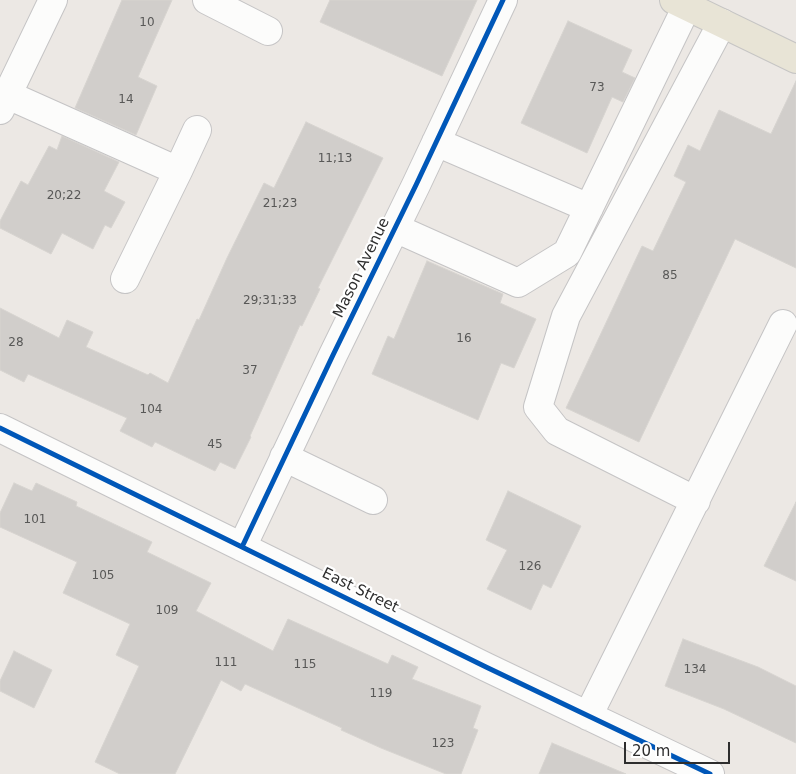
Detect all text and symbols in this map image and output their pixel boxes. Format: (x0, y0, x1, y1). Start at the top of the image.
house number: 10 (139, 16, 155, 30)
house number: 73 (589, 81, 605, 95)
house number: 14 (118, 93, 134, 107)
house number: 11;13 (318, 152, 352, 166)
house number: 20;22 (47, 189, 81, 203)
house number: 21;23 (263, 197, 297, 211)
street label: Mason Avenue (330, 215, 394, 321)
house number: 85 (662, 269, 678, 283)
house number: 29;31;33 (243, 294, 297, 308)
house number: 16 (456, 332, 472, 346)
house number: 28 (8, 336, 24, 350)
house number: 37 (242, 364, 258, 378)
house number: 104 (140, 403, 162, 417)
house number: 45 (207, 438, 223, 452)
house number: 101 (24, 513, 46, 527)
house number: 126 (519, 560, 541, 574)
street label: East Street (319, 565, 401, 617)
house number: 105 (92, 569, 114, 583)
house number: 109 (156, 604, 178, 618)
house number: 111 (215, 656, 237, 670)
house number: 115 (294, 658, 316, 672)
house number: 134 (684, 663, 706, 677)
house number: 119 (370, 687, 392, 701)
scale bar (626, 732, 732, 764)
house number: 123 (432, 737, 454, 751)
text: 20 m (632, 742, 670, 760)

